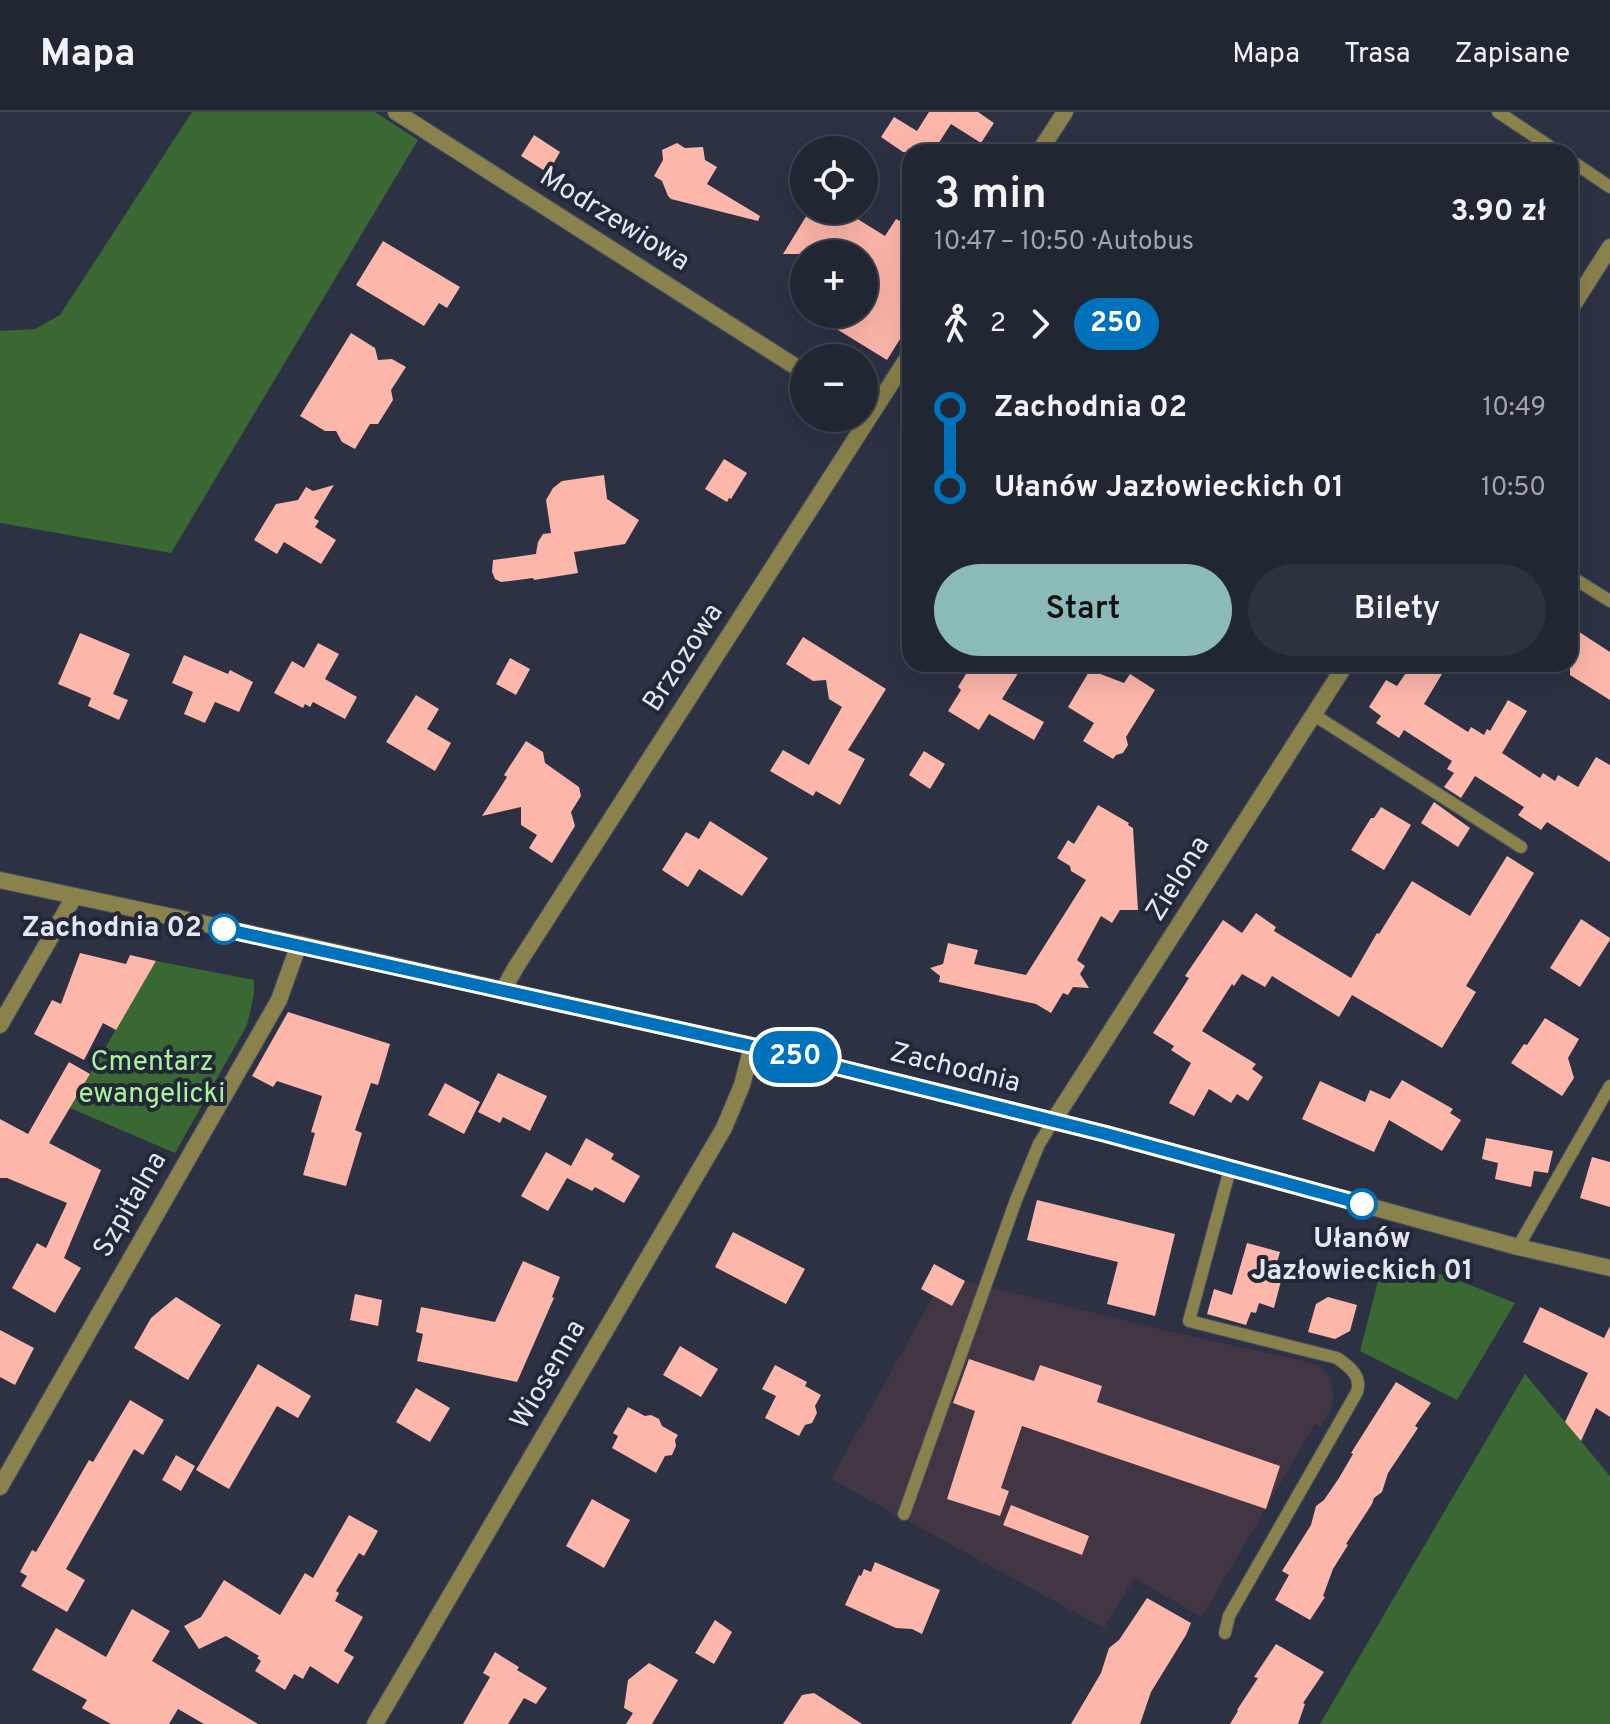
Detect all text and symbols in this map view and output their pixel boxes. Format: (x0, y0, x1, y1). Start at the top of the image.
text: Mapa (40, 31, 136, 80)
text: Mapa (1232, 37, 1300, 73)
text: Trasa (1344, 37, 1411, 73)
text: Zapisane (1455, 37, 1570, 73)
map controls (790, 136, 878, 432)
button: locate (790, 136, 878, 224)
street label: Modrzewiowa (532, 160, 696, 280)
text: 3 min (934, 168, 1047, 224)
text: 3.90 zł (1451, 194, 1546, 231)
text: 10:47 – 10:50 · Autobus (934, 226, 1194, 259)
button: + (790, 240, 878, 328)
icon: walk (934, 302, 978, 346)
icon: forward (1018, 302, 1062, 346)
text: 250 (1090, 306, 1143, 342)
text: 2 (990, 308, 1006, 341)
button: − (790, 344, 878, 432)
text: Zachodnia 02 (994, 390, 1187, 427)
text: 10:49 (1482, 392, 1546, 425)
text: Ułanów Jazłowieckich 01 (994, 470, 1344, 507)
text: 10:50 (1481, 472, 1546, 505)
button: Start (934, 564, 1232, 656)
button: Bilety (1248, 564, 1546, 656)
street label: Brzozowa (636, 597, 732, 719)
street label: Zielona (1139, 830, 1219, 928)
place label: Zachodnia 02 (22, 911, 202, 947)
marker: Zachodnia 02 (209, 914, 239, 944)
line badge: 250 (749, 1031, 841, 1083)
street label: Zachodnia (886, 1035, 1024, 1103)
text: 250 (769, 1039, 821, 1075)
park label: Cmentarz ewangelicki (79, 1045, 225, 1113)
street label: Szpitalna (86, 1145, 176, 1265)
marker: Ułanów Jazłowieckich 01 (1347, 1189, 1377, 1219)
place label: Ułanów Jazłowieckich 01 (1251, 1222, 1473, 1290)
street label: Wiosenna (503, 1314, 595, 1436)

